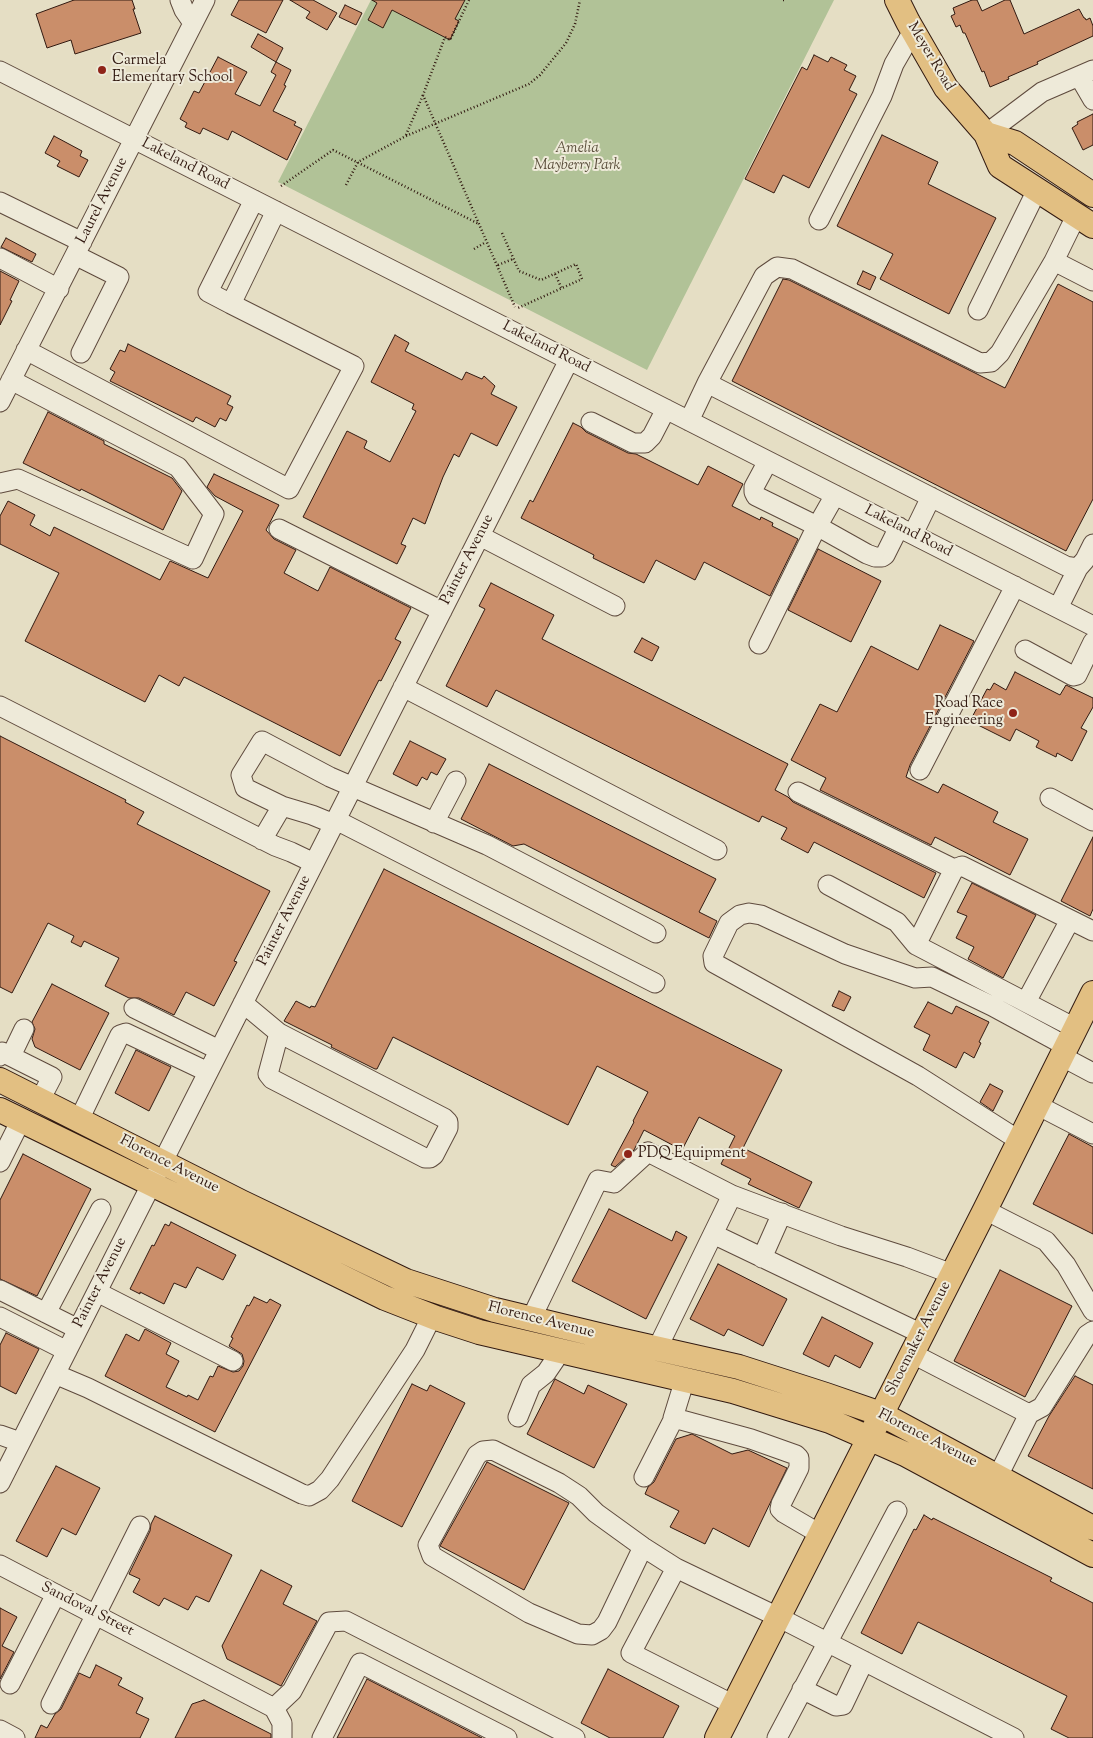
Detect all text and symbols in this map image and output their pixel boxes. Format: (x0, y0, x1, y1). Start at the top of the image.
street label: Meyer Road (902, 19, 958, 95)
place label: Carmela Elementary School (112, 52, 233, 87)
marker: Carmela Elementary School (96, 64, 108, 76)
street label: Lakeland Road (138, 135, 232, 195)
park label: Amelia Mayberry Park (534, 140, 620, 175)
street label: Laurel Avenue (74, 155, 132, 247)
street label: Lakeland Road (499, 318, 593, 378)
street label: Lakeland Road (861, 502, 955, 562)
street label: Painter Avenue (437, 512, 499, 608)
place label: Road Race Engineering (925, 695, 1003, 730)
marker: Road Race Engineering (1007, 707, 1019, 719)
street label: Painter Avenue (254, 873, 316, 969)
street label: Florence Avenue (116, 1132, 222, 1198)
place label: PDQ Equipment (638, 1145, 746, 1163)
marker: PDQ Equipment (622, 1148, 634, 1160)
street label: Painter Avenue (70, 1235, 132, 1331)
street label: Shoemaker Avenue (882, 1279, 956, 1399)
street label: Florence Avenue (486, 1299, 596, 1343)
street label: Florence Avenue (874, 1406, 980, 1472)
street label: Sandoval Street (38, 1579, 136, 1641)

